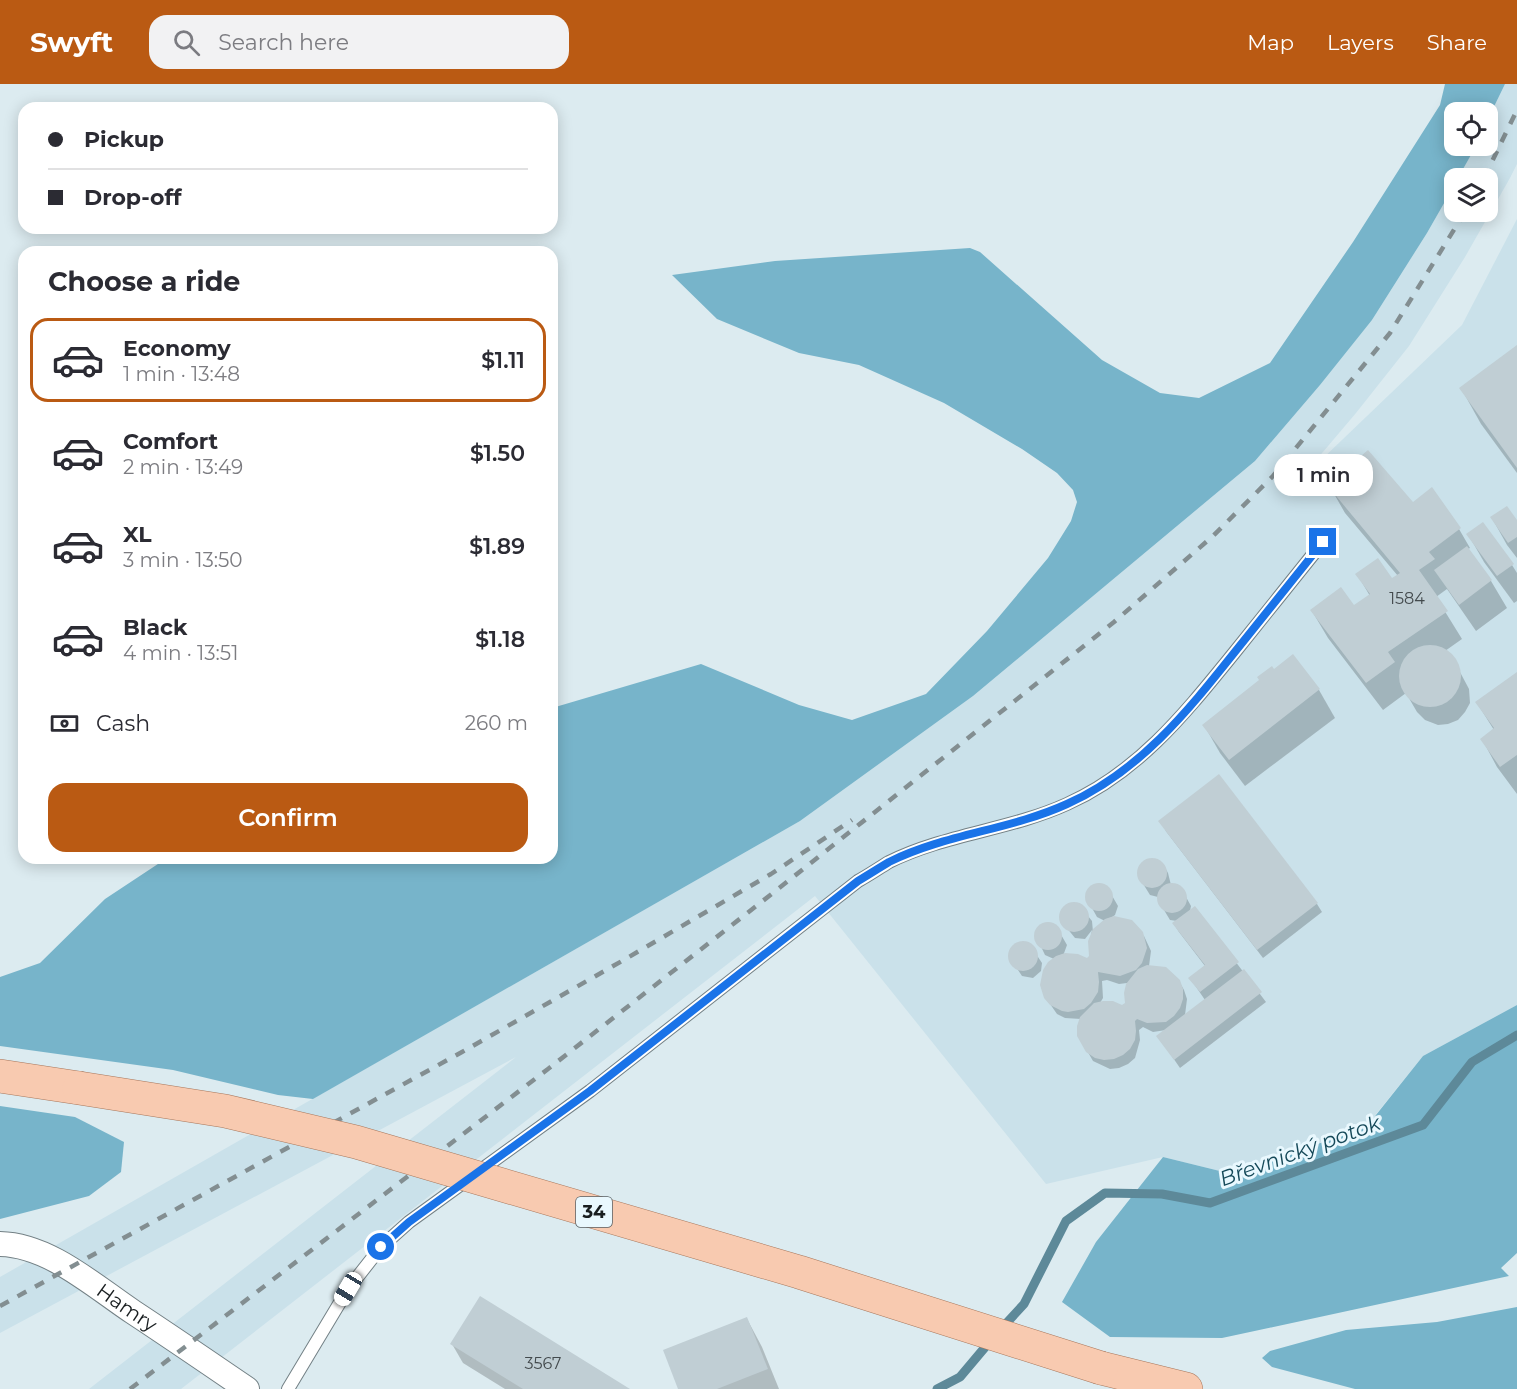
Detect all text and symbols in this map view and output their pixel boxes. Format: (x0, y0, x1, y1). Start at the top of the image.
search box (149, 15, 569, 69)
text: Swyft (30, 25, 113, 59)
icon: search (170, 26, 203, 59)
text: Search here (218, 29, 349, 56)
text: Map (1247, 30, 1294, 55)
text: Layers (1327, 30, 1394, 55)
text: Share (1427, 30, 1487, 55)
map controls (1444, 102, 1498, 222)
button: locate (1444, 102, 1498, 156)
text: Pickup (84, 126, 164, 153)
button: layers (1444, 168, 1498, 222)
text: Drop-off (84, 184, 182, 211)
text: Choose a ride (48, 265, 240, 298)
icon: car (51, 333, 105, 387)
text: Economy (123, 335, 231, 362)
text: $1.11 (481, 347, 525, 374)
text: 1 min · 13:48 (123, 362, 240, 386)
icon: car (51, 426, 105, 480)
text: Comfort (123, 428, 218, 455)
text: $1.50 (470, 440, 525, 467)
text: 2 min · 13:49 (123, 455, 243, 479)
callout: 1 min (1274, 455, 1372, 497)
text: 1 min (1297, 463, 1350, 487)
icon: car (51, 519, 105, 573)
text: XL (123, 521, 152, 548)
route end (1309, 528, 1336, 555)
text: $1.89 (469, 533, 525, 560)
text: 3 min · 13:50 (123, 548, 242, 572)
house number: 1584 (1389, 589, 1425, 608)
icon: car (51, 612, 105, 666)
text: Black (123, 614, 187, 641)
text: $1.18 (475, 626, 525, 653)
text: 4 min · 13:51 (123, 641, 238, 665)
icon: cash (48, 707, 81, 740)
text: Cash (96, 710, 150, 737)
text: 260 m (465, 711, 528, 735)
button: Confirm (48, 783, 528, 852)
water label: Břevnický potok (1216, 1109, 1385, 1191)
road number: 34 (576, 1197, 612, 1227)
route start (367, 1233, 394, 1260)
car (331, 1269, 365, 1309)
street label: Hamry (92, 1278, 162, 1337)
house number: 3567 (525, 1354, 561, 1373)

